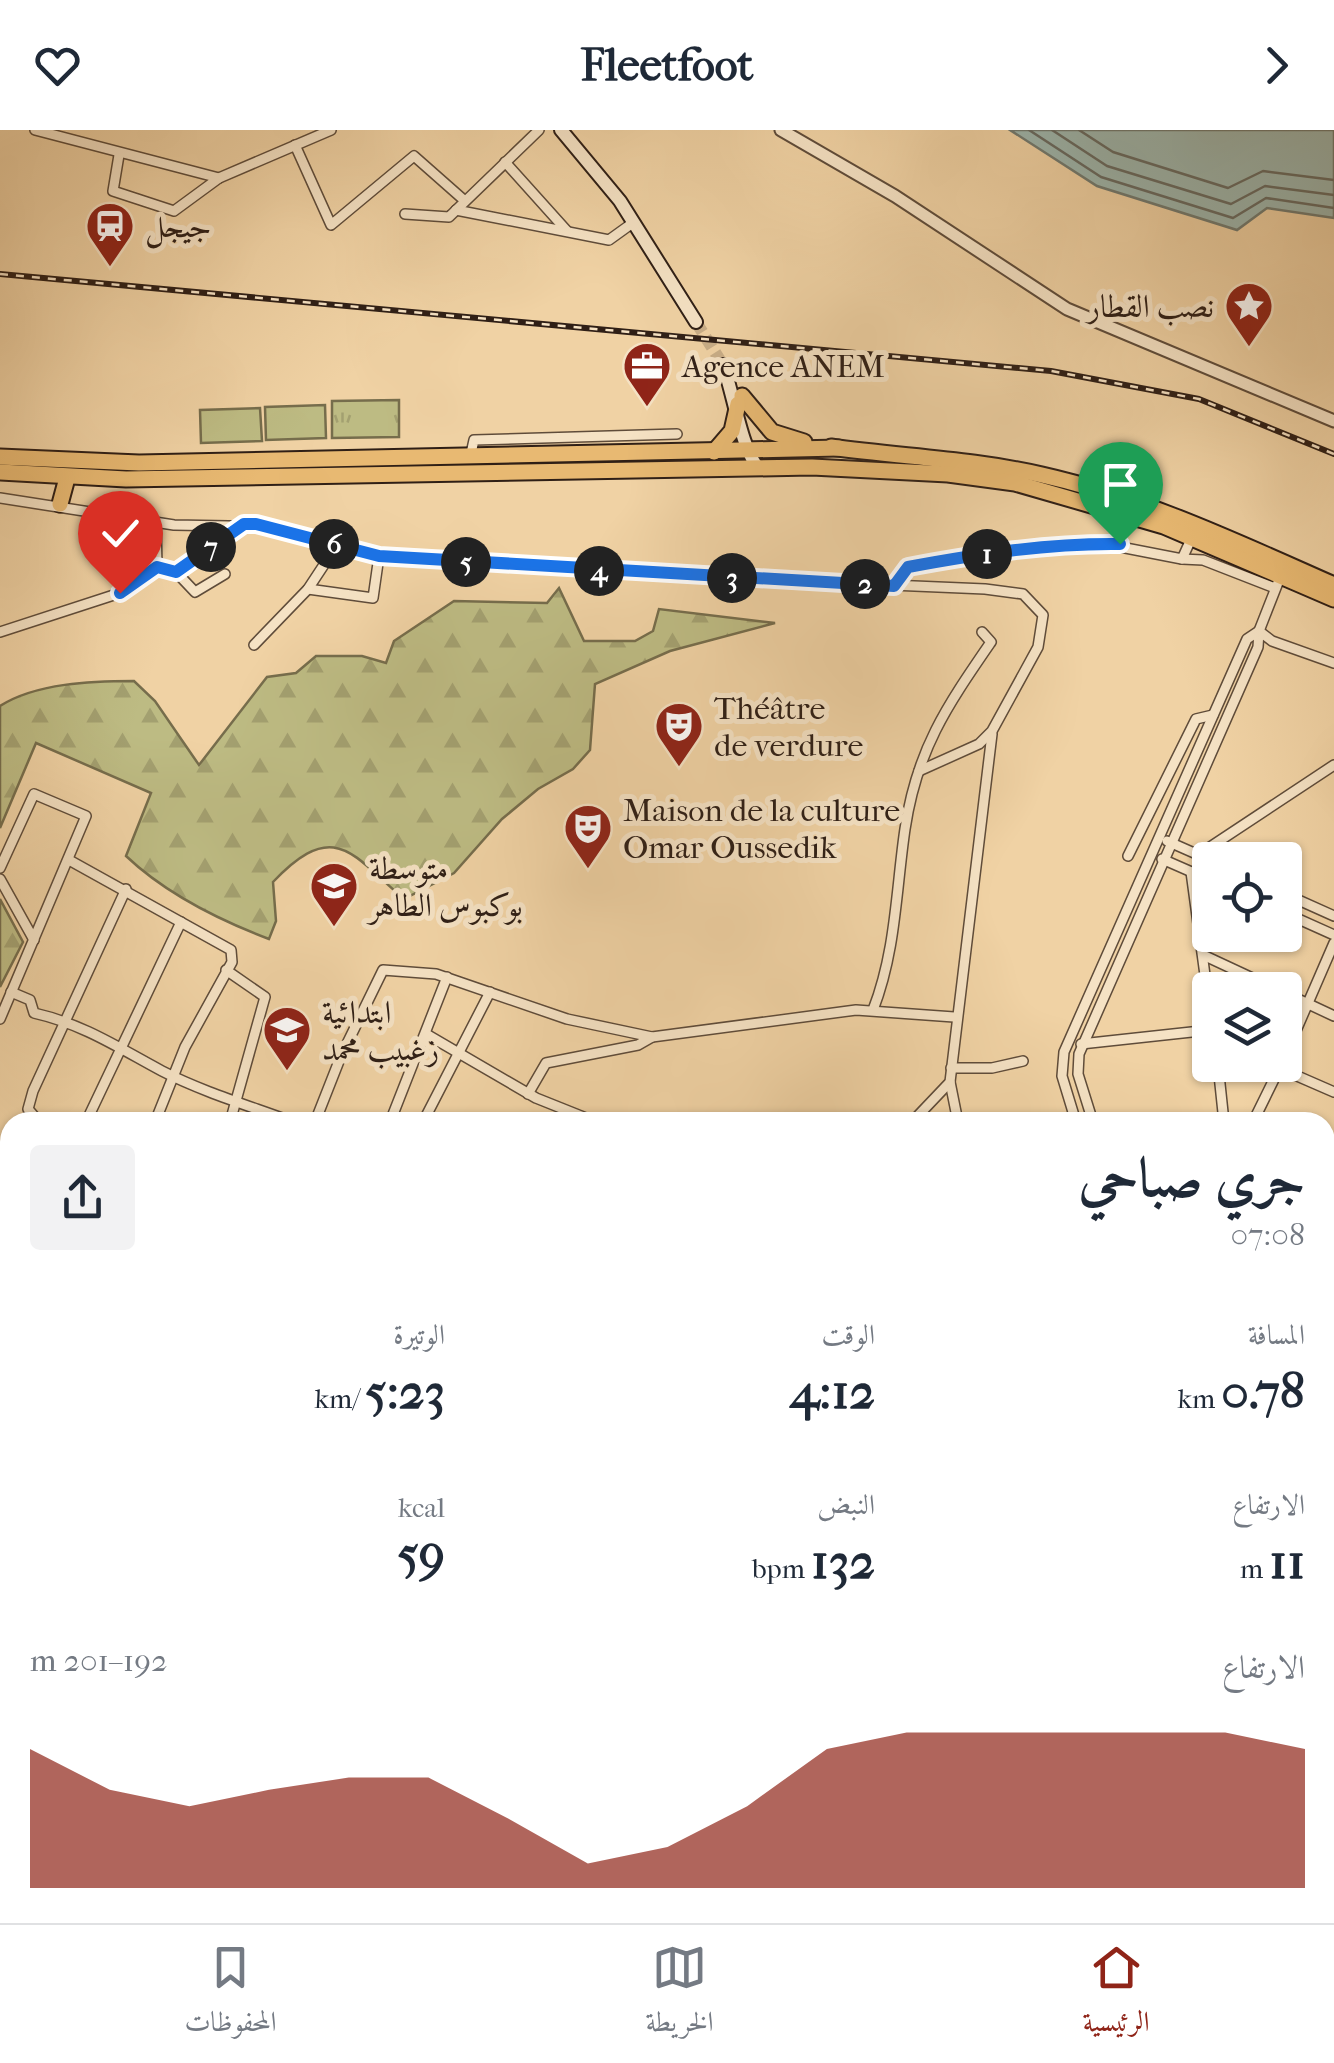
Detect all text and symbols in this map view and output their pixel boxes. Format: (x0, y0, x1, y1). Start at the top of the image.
icon: heart (30, 38, 85, 93)
icon: forward (1249, 38, 1304, 93)
text: Fleetfoot (581, 39, 753, 92)
station icon: جيجل (84, 200, 136, 268)
place label: جيجل (145, 208, 211, 249)
place icon: نصب القطار (1223, 280, 1275, 348)
place label: نصب القطار (1084, 288, 1214, 326)
office icon: Agence ANEM (621, 340, 673, 408)
place label: Agence ANEM (680, 348, 885, 385)
pin (1078, 442, 1163, 545)
icon: arrive (1093, 457, 1148, 512)
pin (78, 491, 163, 594)
icon: check (93, 506, 148, 561)
pin: 6 (309, 519, 359, 569)
pin: 7 (186, 522, 236, 572)
text: 6 (326, 527, 342, 560)
pin: 1 (962, 529, 1012, 579)
text: 7 (204, 530, 218, 563)
pin: 5 (441, 537, 491, 587)
text: 1 (982, 537, 992, 570)
text: 5 (460, 545, 472, 578)
pin: 4 (574, 546, 624, 596)
pin: 3 (707, 553, 757, 603)
text: 4 (591, 554, 607, 587)
pin: 2 (840, 559, 890, 609)
text: 3 (726, 561, 738, 594)
text: 2 (858, 567, 872, 600)
place label: Théâtre de verdure (714, 690, 863, 764)
theatre icon: Théâtre de verdure (653, 700, 705, 768)
place label: Maison de la culture Omar Oussedik (623, 792, 900, 866)
theatre icon: Maison de la culture Omar Oussedik (562, 802, 614, 870)
map controls (1192, 842, 1302, 1082)
button: locate (1192, 842, 1302, 952)
place label: متوسطة بوكبوس الطاهر (366, 850, 523, 926)
school or university icon: متوسطة بوكبوس الطاهر (308, 860, 360, 928)
button: layers (1192, 972, 1302, 1082)
place label: ابتدائية زغبيب محمد (322, 994, 439, 1069)
school or university icon: ابتدائية زغبيب محمد (261, 1004, 313, 1072)
button: share (30, 1145, 135, 1250)
text: جري صباحي (1078, 1146, 1305, 1210)
text: 07:08 (1230, 1216, 1305, 1253)
text: الوتيرة (393, 1318, 445, 1351)
text: الوقت (821, 1318, 875, 1351)
text: المسافة (1248, 1318, 1305, 1351)
text: 5:23 (365, 1362, 445, 1421)
text: 4:12 (790, 1362, 875, 1421)
text: 0.78 (1221, 1362, 1305, 1421)
text: /km (315, 1382, 365, 1415)
text: km (1178, 1382, 1221, 1415)
text: النبض (817, 1488, 875, 1521)
text: الارتفاع (1232, 1488, 1305, 1521)
text: kcal (398, 1491, 445, 1524)
text: 59 (397, 1524, 445, 1583)
text: 132 (811, 1532, 875, 1591)
text: 11 (1269, 1532, 1305, 1591)
text: bpm (752, 1552, 811, 1585)
text: m (1240, 1552, 1269, 1585)
text: 192–201 m (30, 1642, 167, 1679)
text: الارتفاع (1222, 1649, 1305, 1686)
tab: المحفوظات (184, 1940, 277, 2049)
tab: الخريطة (645, 1940, 714, 2049)
tab: الرئيسية (1082, 1940, 1150, 2049)

